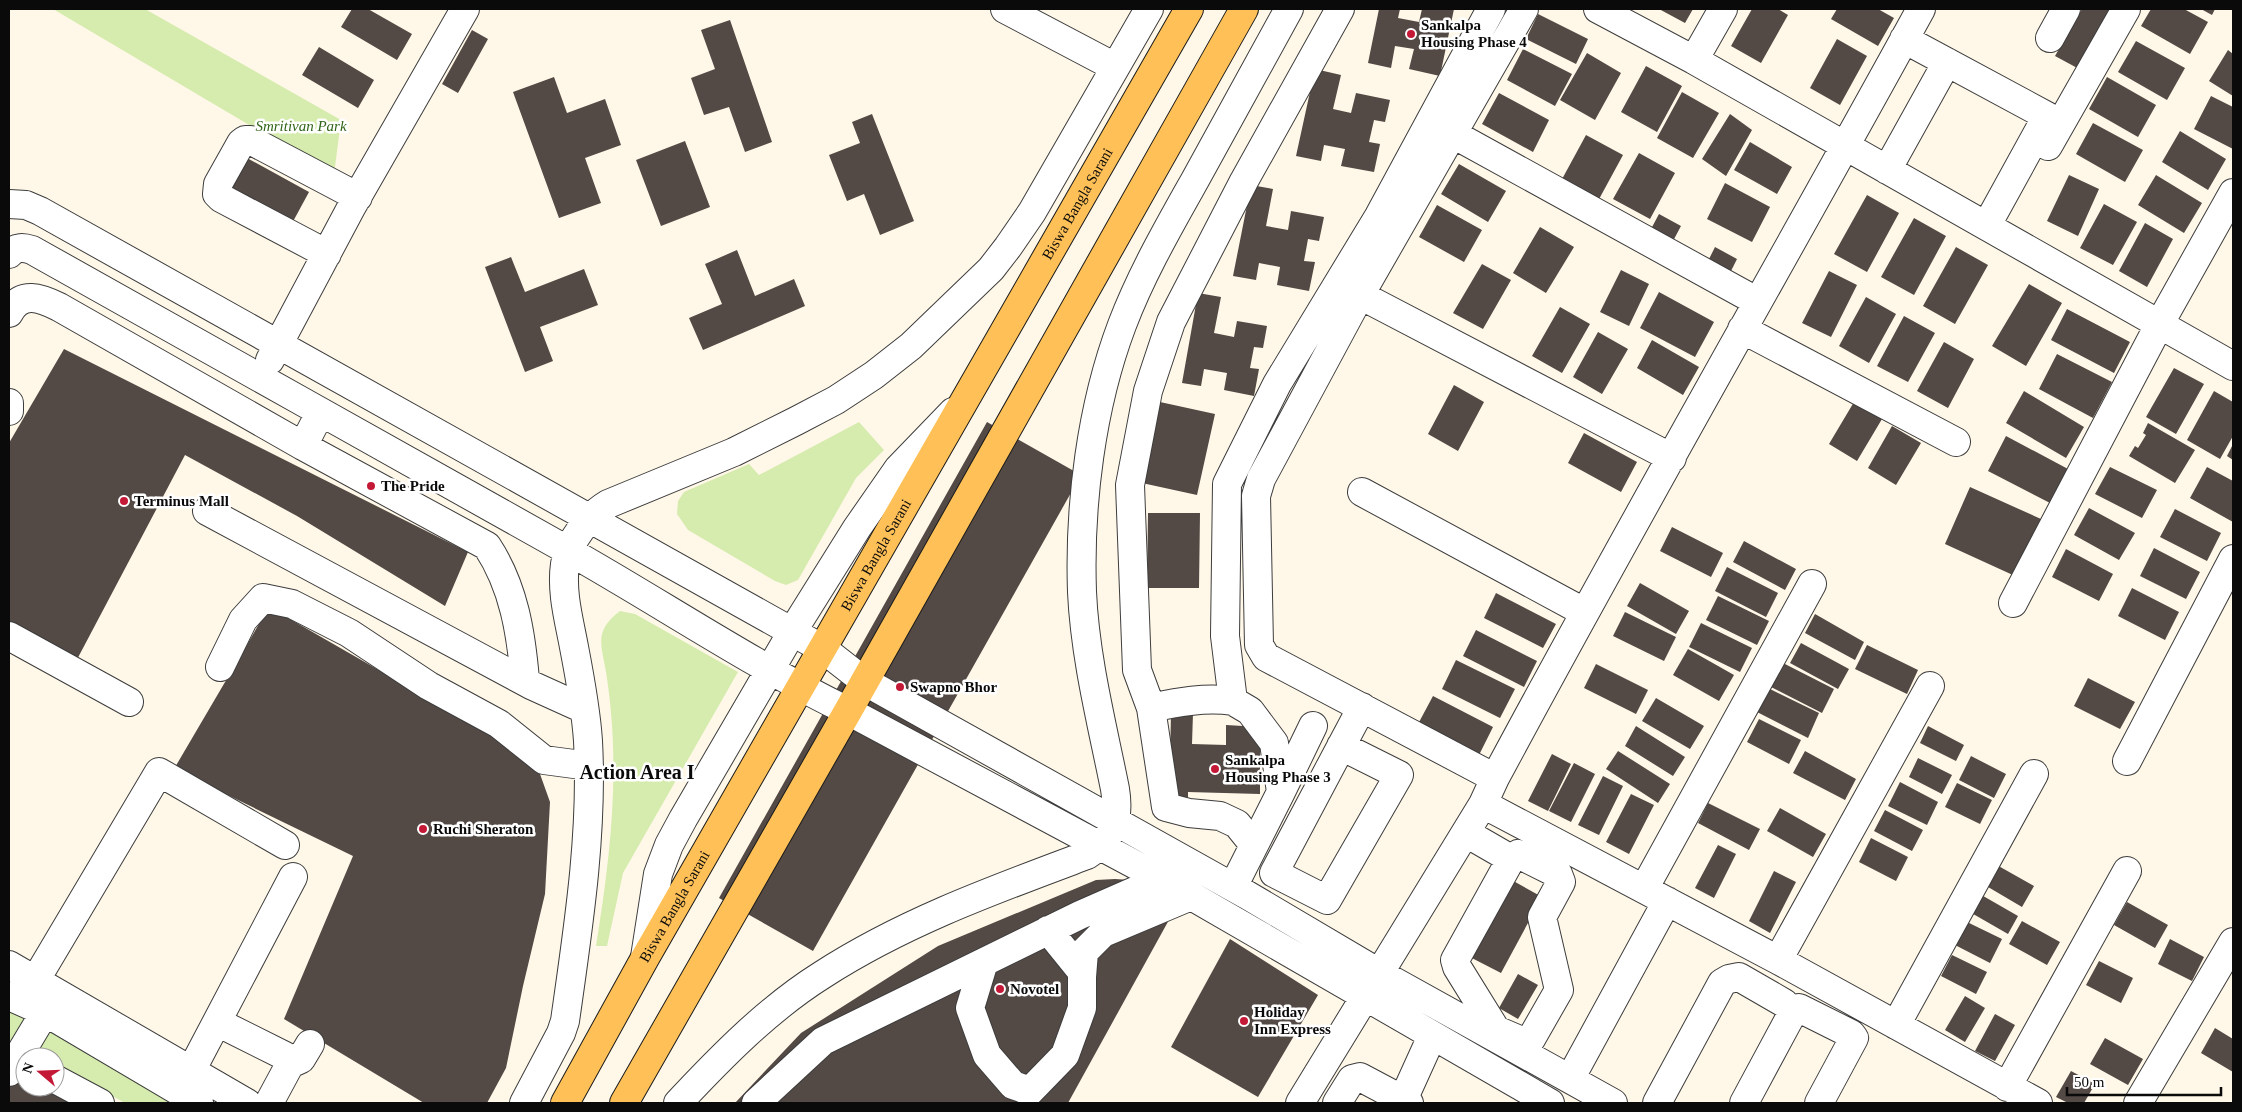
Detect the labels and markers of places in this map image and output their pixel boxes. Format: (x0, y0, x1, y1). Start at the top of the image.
place label: Sankalpa Housing Phase 4 (1421, 17, 1527, 50)
marker: Sankalpa Housing Phase 4 (1405, 28, 1417, 40)
place label: The Pride (381, 478, 445, 494)
marker: The Pride (365, 480, 377, 492)
place label: Terminus Mall (134, 493, 229, 509)
marker: Terminus Mall (118, 495, 130, 507)
place label: Swapno Bhor (910, 679, 997, 695)
marker: Swapno Bhor (894, 681, 906, 693)
place label: Sankalpa Housing Phase 3 (1225, 752, 1331, 785)
marker: Sankalpa Housing Phase 3 (1209, 763, 1221, 775)
place label: Ruchi Sheraton (433, 821, 534, 837)
marker: Ruchi Sheraton (417, 823, 429, 835)
place label: Novotel (1010, 981, 1059, 997)
marker: Novotel (994, 983, 1006, 995)
place label: Holiday Inn Express (1254, 1004, 1331, 1037)
marker: Holiday Inn Express (1238, 1015, 1250, 1027)

